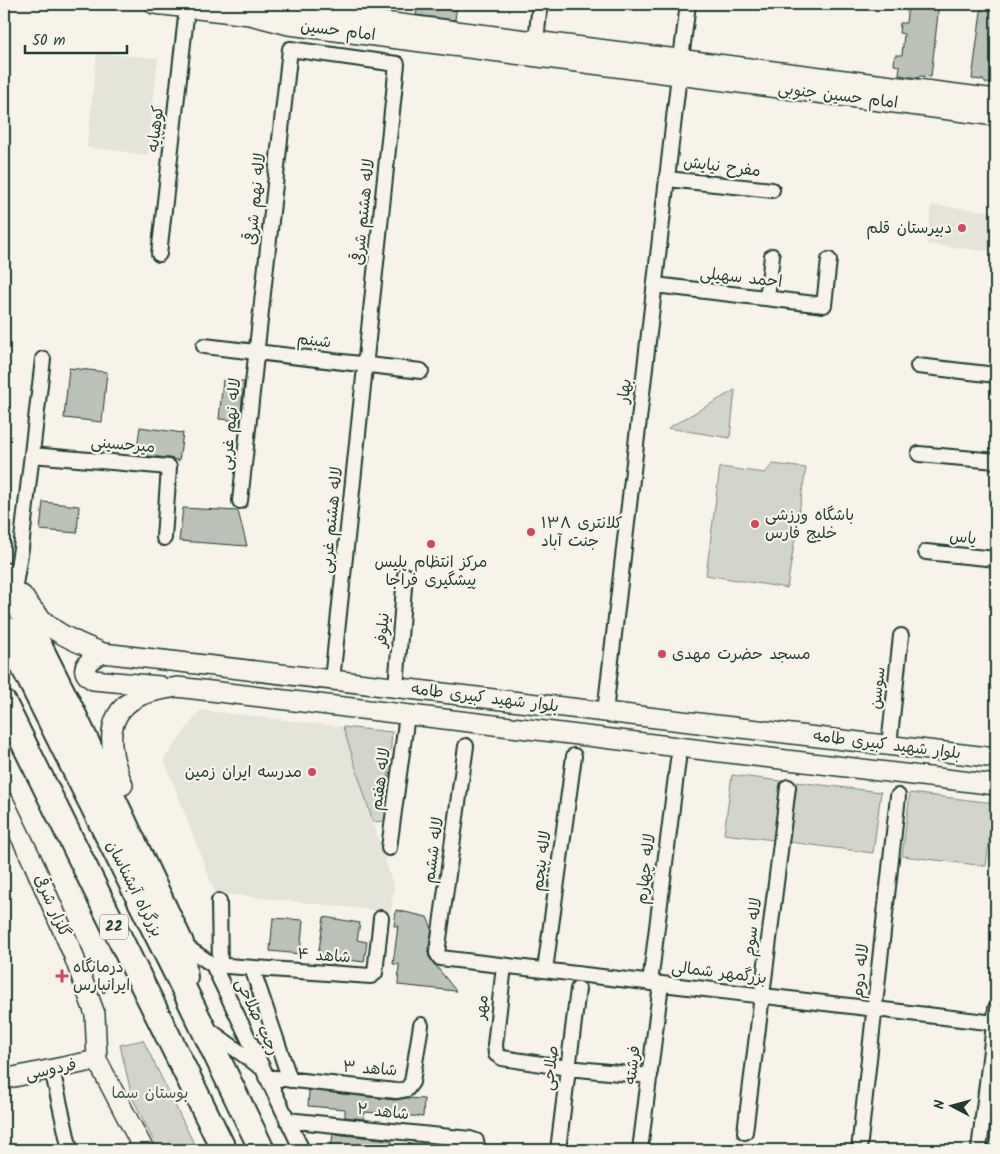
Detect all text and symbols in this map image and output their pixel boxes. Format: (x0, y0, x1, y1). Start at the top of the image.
street label: امام حسین (299, 14, 377, 48)
scale bar (25, 22, 128, 54)
text: 50 m (32, 29, 66, 53)
street label: امام حسین جنوبی (776, 76, 900, 116)
street label: کوهپایه (141, 104, 171, 154)
street label: مفرح نیایش (682, 150, 762, 184)
street label: لاله نهم شرقی (239, 152, 273, 246)
street label: لاله هشتم شرقی (346, 157, 382, 267)
place label: دبیرستان قلم (866, 216, 952, 241)
marker: دبیرستان قلم (956, 222, 968, 234)
street label: احمد سهیلی (699, 261, 783, 295)
street label: شبنم (295, 327, 333, 355)
street label: لاله نهم غربی (214, 377, 248, 471)
street label: بهار (611, 377, 639, 407)
street label: میرحسینی (90, 430, 156, 460)
street label: لاله هشتم غربی (314, 465, 350, 575)
place label: باشگاه ورزشی خلیج فارس (765, 503, 854, 546)
place label: کلانتری ۱۳۸ جنت آباد (541, 511, 623, 554)
marker: باشگاه ورزشی خلیج فارس (749, 518, 761, 530)
street label: یاس (948, 524, 978, 552)
marker: کلانتری ۱۳۸ جنت آباد (525, 526, 537, 538)
marker: مرکز انتظام پلیس پیشگیری فراجا (425, 538, 437, 550)
place label: مرکز انتظام پلیس پیشگیری فراجا (375, 550, 487, 593)
street label: نیلوفر (369, 612, 397, 650)
place label: مسجد حضرت مهدی (672, 642, 811, 667)
marker: مسجد حضرت مهدی (656, 648, 668, 660)
street label: سوسن (863, 665, 893, 711)
street label: بلوار شهید کبیری طامه (410, 677, 560, 719)
street label: بلوار شهید کبیری طامه (812, 724, 962, 766)
street label: لاله هفتم (364, 746, 398, 812)
place label: مدرسه ایران زمین (185, 760, 302, 785)
marker: مدرسه ایران زمین (306, 766, 318, 778)
street label: لاله ششم (417, 815, 451, 885)
street label: لاله پنجم (525, 829, 559, 893)
street label: لاله چهارم (629, 832, 663, 906)
street label: بزرگراه آبشناسان (99, 836, 169, 942)
street label: گلزار شرقی (27, 871, 77, 942)
street label: لاله سوم (737, 896, 769, 958)
road number: 22 (100, 914, 128, 940)
street label: شاهد ۴ (296, 942, 352, 970)
street label: لاله دوم (846, 942, 876, 1000)
place label: درمانگاه ایرانپارس (73, 955, 130, 998)
street label: بزرگمهر شمالی (670, 955, 768, 991)
marker: درمانگاه ایرانپارس (55, 969, 69, 983)
street label: رجب صلاحی (228, 974, 286, 1060)
street label: مهر (468, 993, 496, 1023)
street label: صلاحی (536, 1044, 566, 1092)
street label: فرشته (618, 1044, 648, 1086)
street label: فردوسی (23, 1052, 79, 1088)
street label: شاهد ۳ (342, 1055, 398, 1083)
park label: بوستان سما (112, 1081, 188, 1106)
north arrow (928, 1082, 978, 1132)
street label: شاهد ۲ (356, 1097, 410, 1127)
text: N (929, 1099, 951, 1110)

